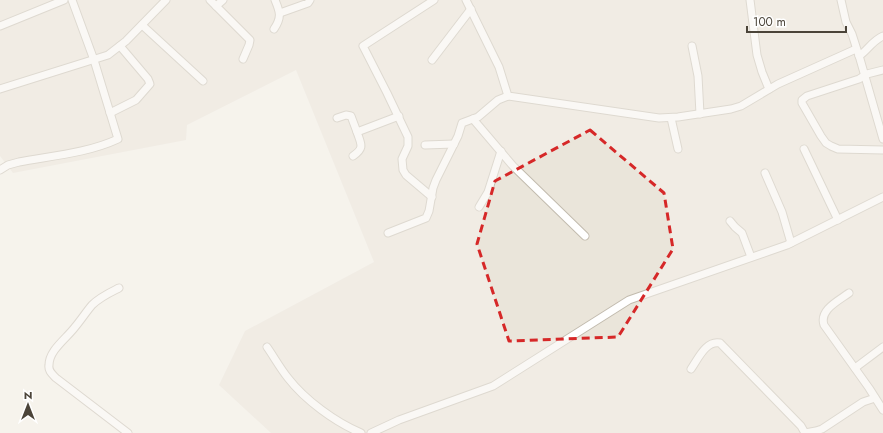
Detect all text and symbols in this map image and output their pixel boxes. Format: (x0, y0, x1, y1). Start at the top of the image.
scale bar (747, 8, 846, 34)
text: 100 m (753, 13, 786, 31)
north arrow (8, 385, 48, 425)
text: N (24, 387, 32, 403)

